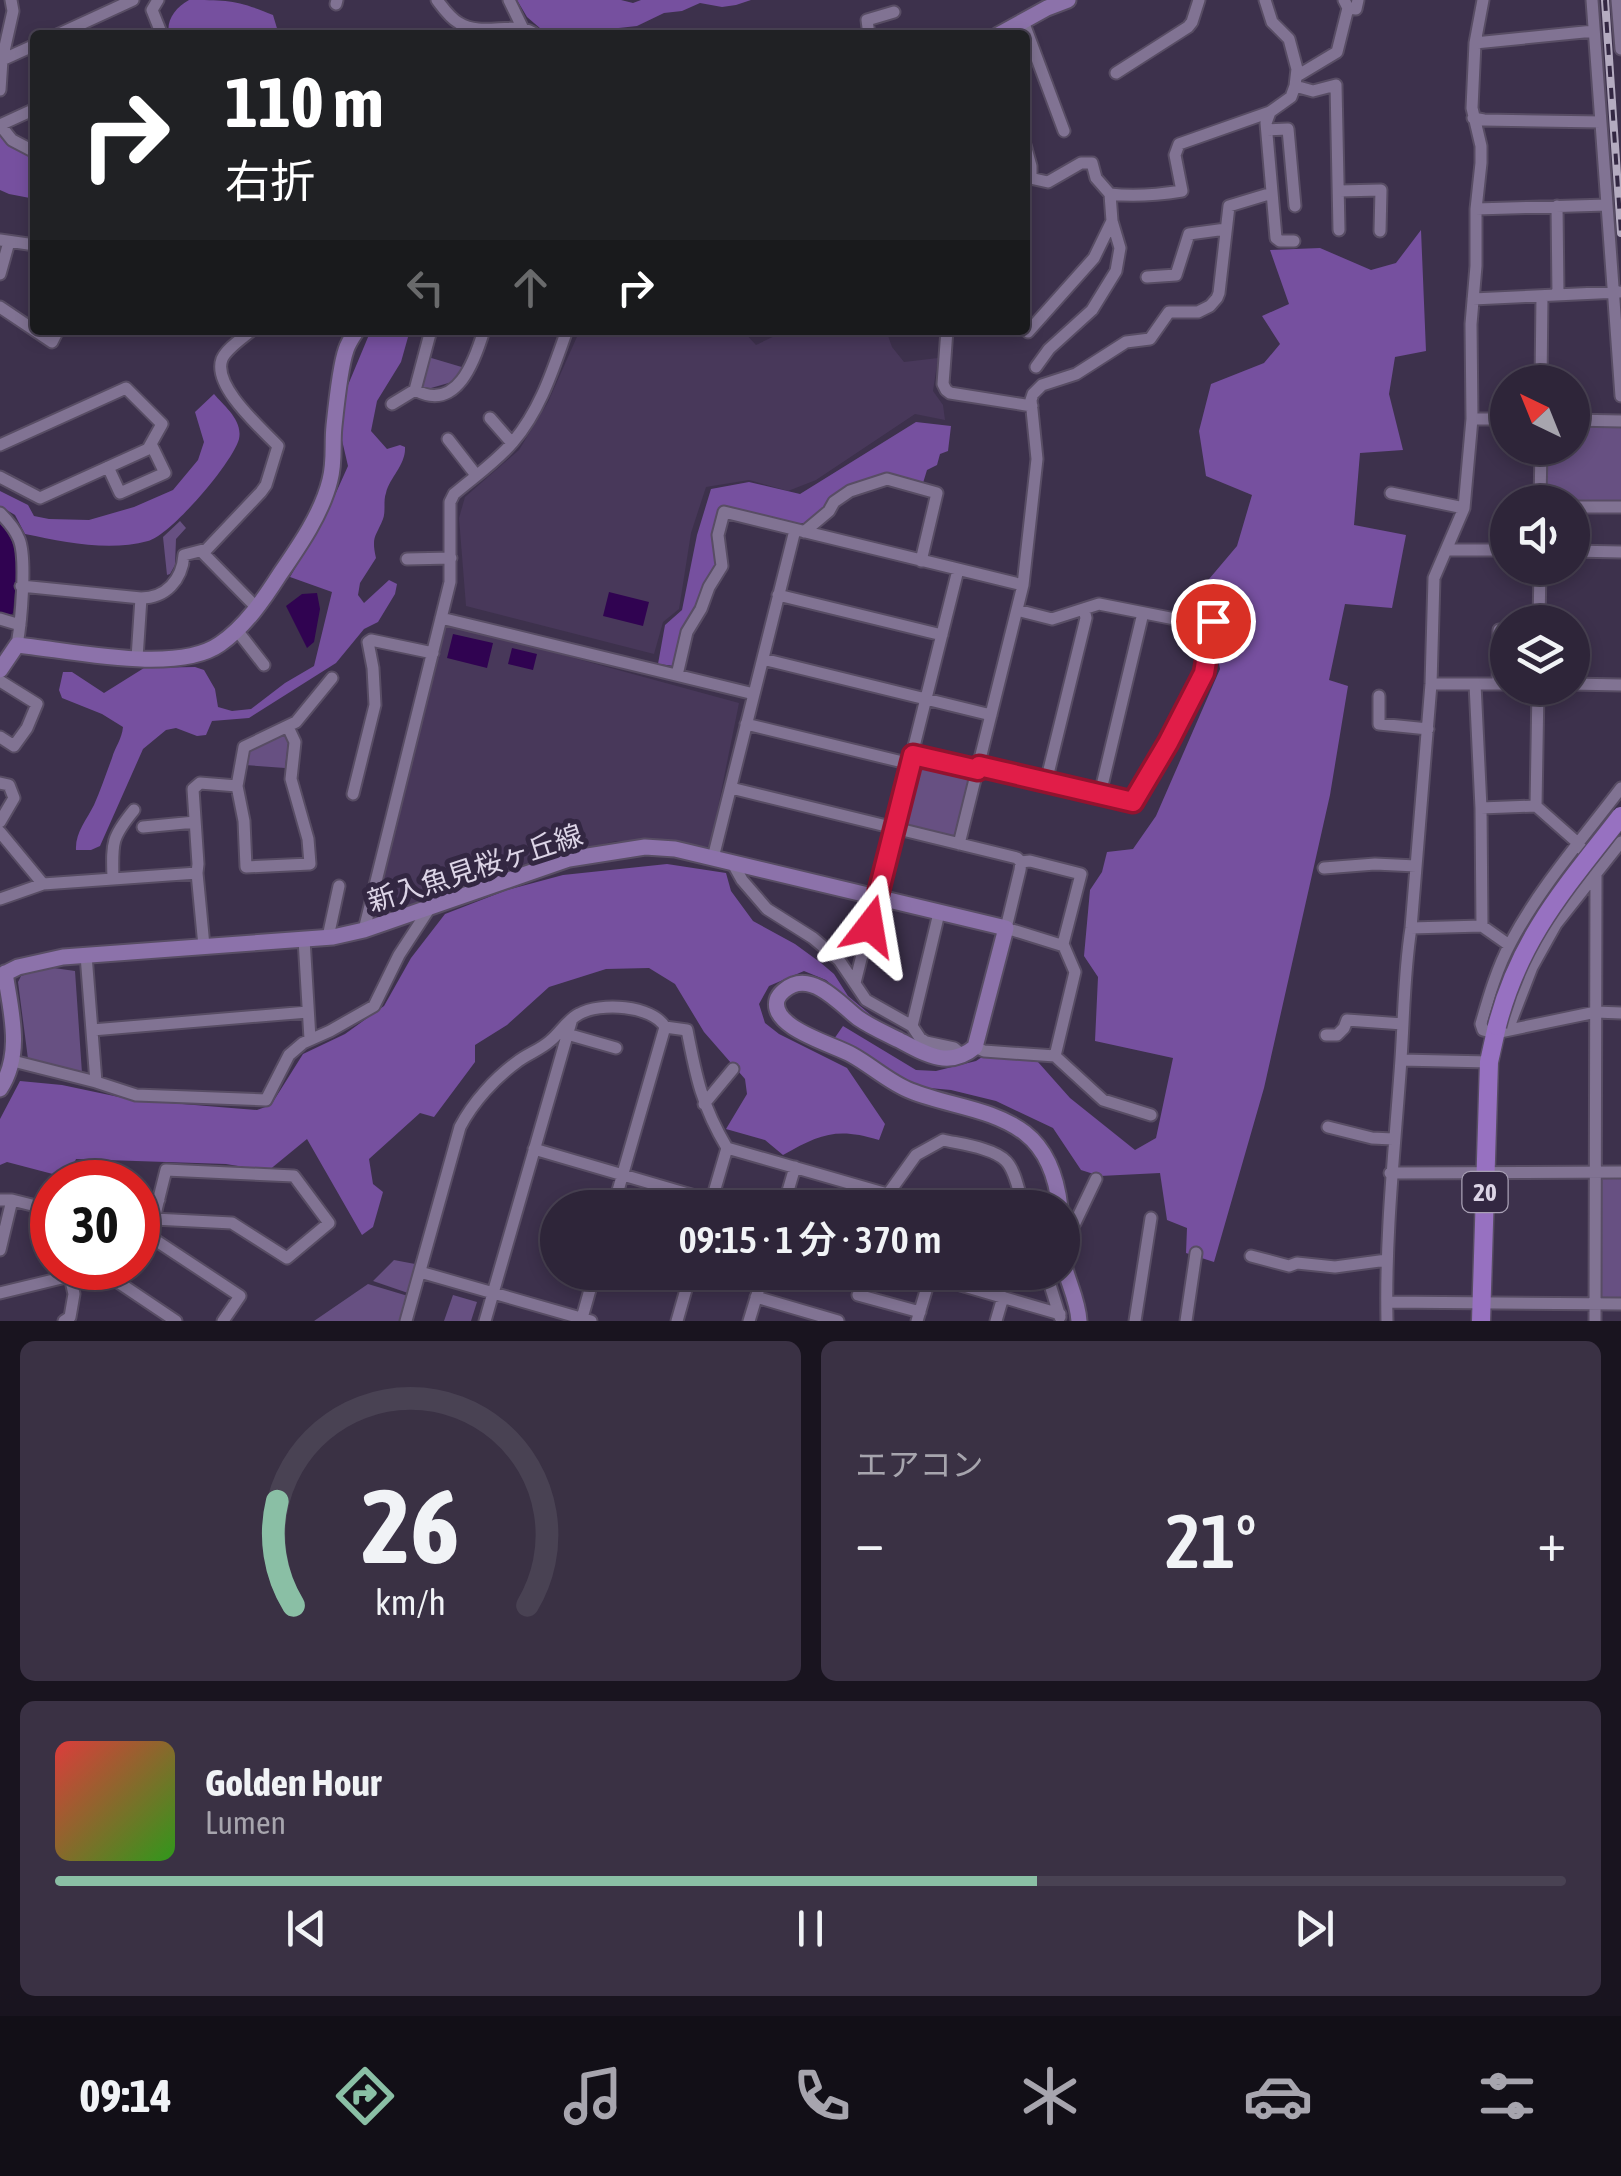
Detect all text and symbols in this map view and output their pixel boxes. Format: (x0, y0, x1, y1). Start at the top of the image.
text: 110 m (225, 62, 384, 142)
icon: right (60, 70, 190, 200)
text: 右折 (225, 155, 315, 207)
icon: left (398, 260, 453, 315)
icon: ahead (503, 260, 558, 315)
icon: right (608, 260, 663, 315)
north arrow (1490, 365, 1590, 465)
map controls (1490, 365, 1590, 705)
button: sound (1490, 485, 1590, 585)
pin (1171, 579, 1256, 664)
icon: arrive (1186, 594, 1241, 649)
button: layers (1490, 605, 1590, 705)
street label: 新入魚見桜ヶ丘線 (364, 818, 586, 918)
position arrow (818, 874, 922, 978)
speed limit sign: 30 (30, 1160, 160, 1290)
road number: 20 (1462, 1172, 1508, 1212)
text: 09:15 · 1 分 · 370 m (679, 1218, 941, 1261)
text: エアコン (856, 1446, 984, 1483)
text: 26 (361, 1466, 459, 1585)
text: 21° (1165, 1498, 1256, 1584)
text: − (856, 1510, 884, 1573)
text: + (1537, 1510, 1566, 1573)
text: km/h (375, 1582, 446, 1623)
text: Golden Hour (205, 1761, 381, 1804)
text: Lumen (205, 1804, 286, 1841)
icon: previous (279, 1901, 334, 1956)
icon: pause (783, 1901, 838, 1956)
icon: next (1287, 1901, 1342, 1956)
icon: directions (330, 2061, 400, 2131)
icon: music (558, 2061, 628, 2131)
icon: phone (787, 2061, 857, 2131)
icon: climate (1015, 2061, 1085, 2131)
icon: car (1243, 2061, 1313, 2131)
icon: filters (1472, 2061, 1542, 2131)
text: 09:14 (79, 2070, 172, 2122)

